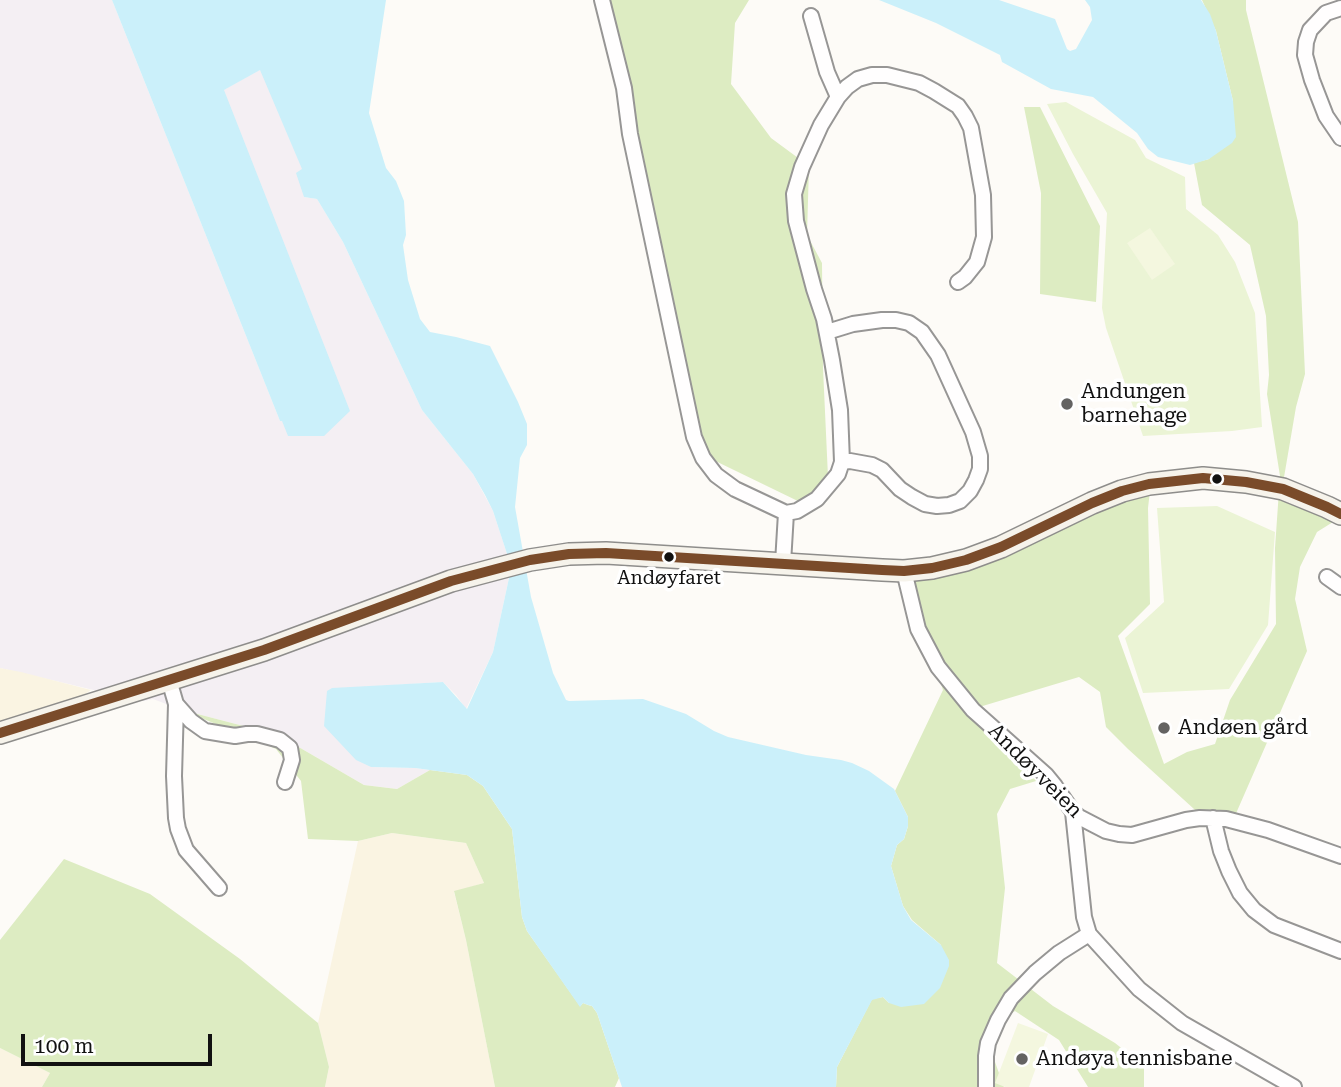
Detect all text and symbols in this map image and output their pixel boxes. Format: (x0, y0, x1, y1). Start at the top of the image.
place label: Andungen barnehage (1081, 379, 1187, 429)
marker: Andungen barnehage (1059, 396, 1075, 412)
unlabelled marker (1210, 472, 1224, 486)
marker: Andøyfaret (662, 550, 676, 564)
place label: Andøyfaret (617, 567, 721, 589)
place label: Andøen gård (1178, 715, 1308, 741)
street label: Andøyveien (983, 719, 1087, 823)
marker: Andøen gård (1156, 720, 1172, 736)
scale bar (24, 1020, 215, 1064)
text: 100 m (34, 1034, 94, 1058)
place label: Andøya tennisbane (1036, 1046, 1232, 1072)
marker: Andøya tennisbane (1014, 1051, 1030, 1067)

